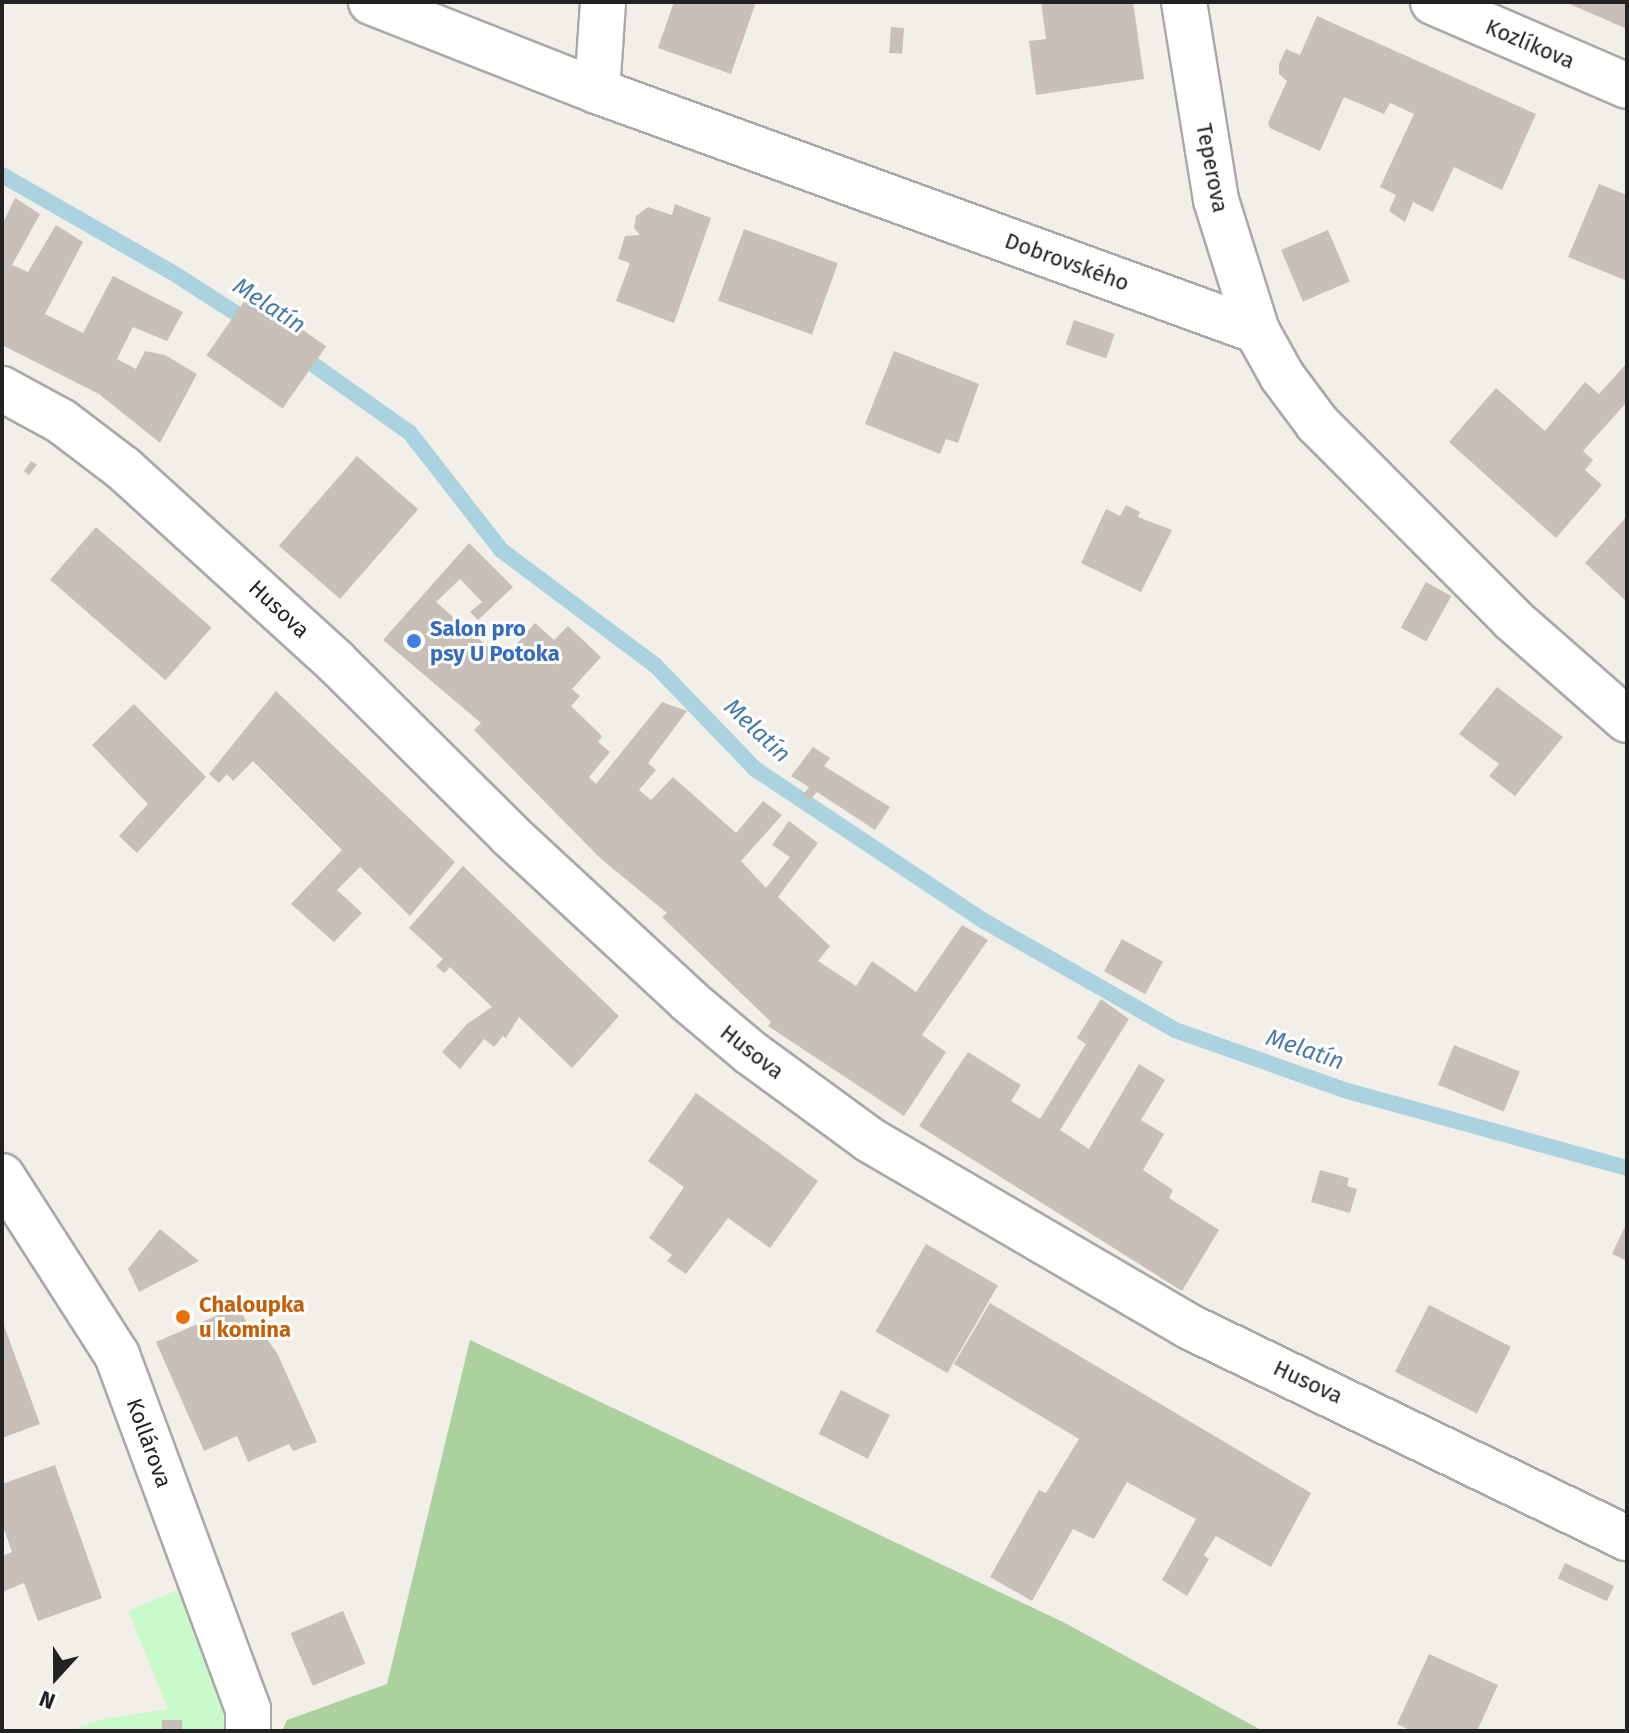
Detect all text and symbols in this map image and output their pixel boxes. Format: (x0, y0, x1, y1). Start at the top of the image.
street label: Kozlíkova (1482, 13, 1578, 75)
street label: Teperova (1190, 121, 1234, 215)
street label: Dobrovského (1001, 227, 1133, 297)
water label: Melatín (227, 272, 311, 340)
street label: Husova (243, 574, 315, 644)
place label: Salon pro psy U Potoka (430, 615, 560, 666)
marker: Salon pro psy U Potoka (405, 632, 423, 650)
water label: Melatín (718, 693, 796, 769)
street label: Husova (715, 1019, 789, 1085)
water label: Melatín (1262, 1023, 1348, 1077)
place label: Chaloupka u komina (199, 1291, 305, 1342)
marker: Chaloupka u komina (174, 1308, 192, 1326)
street label: Husova (1269, 1355, 1347, 1409)
street label: Kollárova (121, 1395, 177, 1491)
north arrow (16, 1637, 96, 1717)
text: N (36, 1685, 59, 1715)

